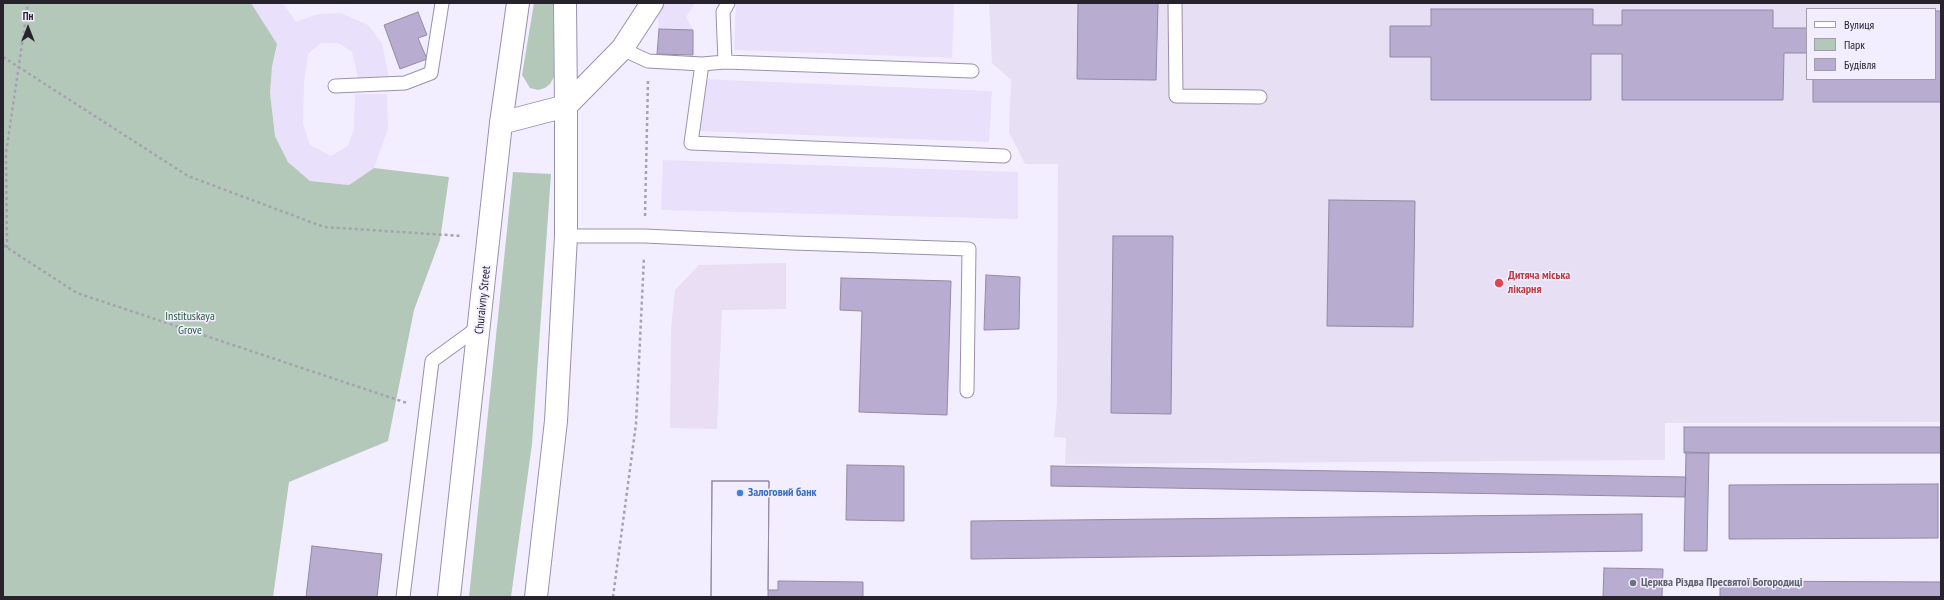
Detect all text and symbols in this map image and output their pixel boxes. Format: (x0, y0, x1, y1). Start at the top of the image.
north arrow (8, 8, 48, 48)
legend (1806, 8, 1936, 80)
text: Пн (23, 9, 33, 23)
text: Вулиця (1844, 17, 1874, 32)
text: Парк (1844, 37, 1865, 52)
text: Будівля (1844, 57, 1876, 72)
street label: Churaivny Street (472, 265, 494, 335)
place label: Дитяча міська лікарня (1508, 269, 1570, 297)
marker: Дитяча міська лікарня (1493, 277, 1505, 289)
park label: Іnstituskaya Grove (165, 310, 215, 338)
place label: Залоговий банк (748, 486, 817, 500)
marker: Залоговий банк (735, 488, 745, 498)
place label: Церква Різдва Пресвятої Богородиці (1641, 576, 1803, 590)
marker: Церква Різдва Пресвятої Богородиці (1628, 578, 1638, 588)

